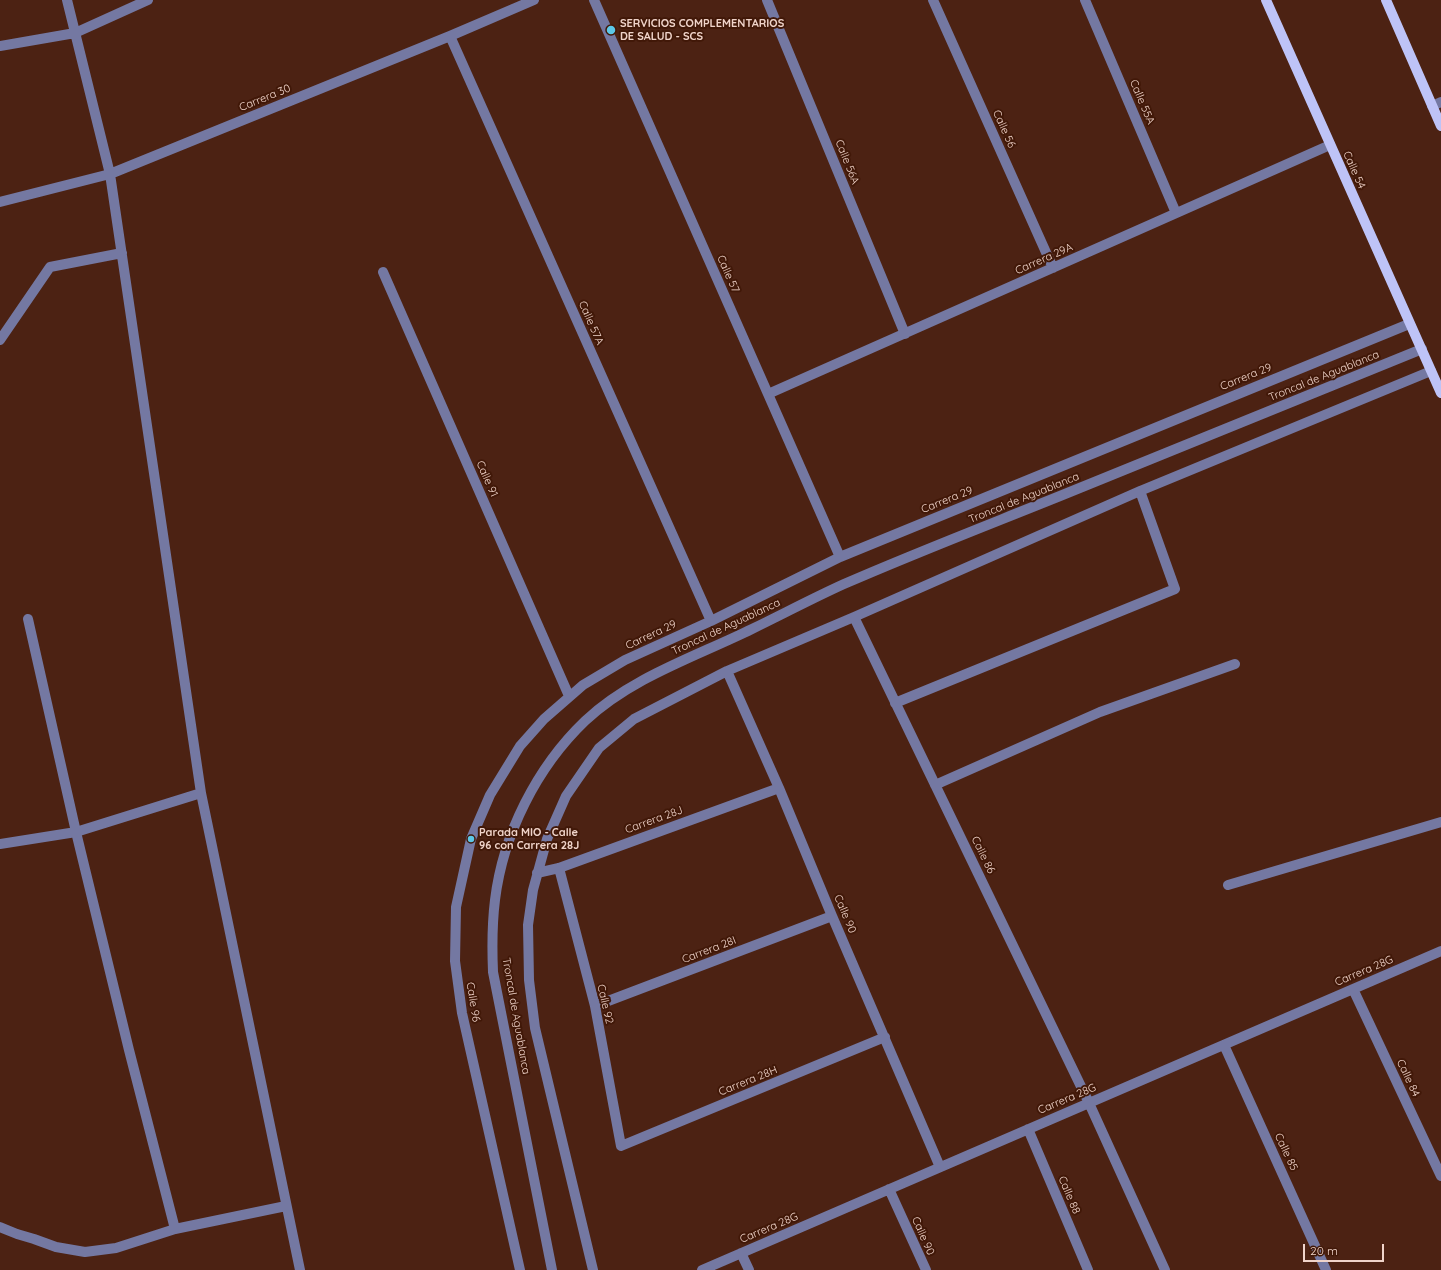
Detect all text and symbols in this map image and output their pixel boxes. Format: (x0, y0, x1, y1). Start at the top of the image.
place label: SERVICIOS COMPLEMENTARIOS DE SALUD - SCS (620, 17, 784, 43)
marker: SERVICIOS COMPLEMENTARIOS DE SALUD - SCS (605, 24, 617, 36)
street label: Calle 55A (1127, 78, 1157, 126)
street label: Carrera 30 (237, 82, 293, 114)
street label: Calle 56 (990, 108, 1018, 150)
street label: Calle 56A (832, 138, 862, 186)
street label: Calle 54 (1340, 149, 1368, 191)
street label: Carrera 29A (1013, 240, 1075, 278)
street label: Calle 57 (714, 253, 742, 295)
street label: Calle 57A (575, 299, 607, 347)
street label: Troncal de Aguablanca (1267, 348, 1381, 404)
street label: Carrera 29 (1218, 361, 1274, 393)
street label: Calle 91 (473, 459, 501, 499)
street label: Troncal de Aguablanca (967, 470, 1081, 526)
street label: Carrera 29 (919, 484, 975, 516)
street label: Troncal de Aguablanca (670, 596, 782, 658)
street label: Carrera 29 (624, 618, 678, 652)
street label: Carrera 28J (623, 803, 685, 837)
place label: Parada MIO - Calle 96 con Carrera 28J (479, 826, 579, 852)
marker: Parada MIO - Calle 96 con Carrera 28J (466, 834, 476, 844)
street label: Calle 86 (968, 834, 998, 876)
street label: Calle 90 (831, 893, 859, 935)
street label: Carrera 28I (680, 934, 738, 966)
street label: Carrera 28G (1333, 953, 1395, 989)
street label: Troncal de Aguablanca (499, 957, 533, 1075)
street label: Calle 96 (463, 981, 483, 1023)
street label: Calle 92 (594, 983, 616, 1025)
street label: Calle 84 (1394, 1057, 1422, 1099)
street label: Carrera 28H (717, 1063, 779, 1099)
street label: Carrera 28G (1036, 1081, 1098, 1117)
street label: Calle 85 (1272, 1131, 1300, 1173)
street label: Calle 88 (1055, 1174, 1083, 1216)
street label: Carrera 28G (738, 1210, 800, 1246)
street label: Calle 90 (909, 1215, 937, 1257)
scale bar (1305, 1236, 1386, 1262)
text: 20 m (1310, 1243, 1338, 1258)

